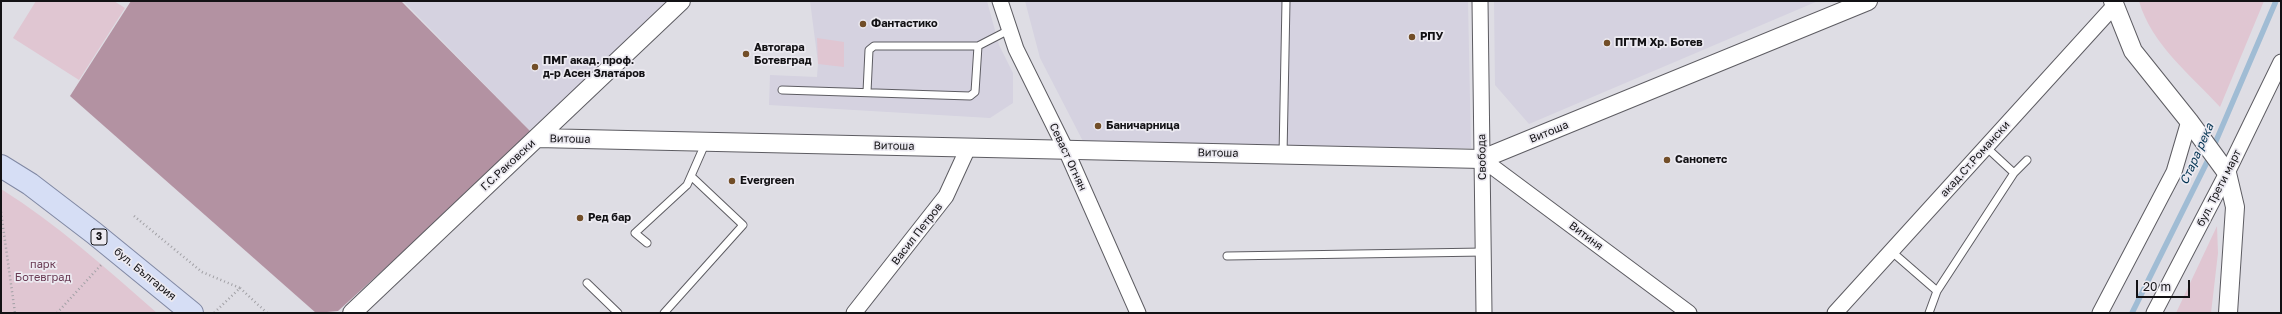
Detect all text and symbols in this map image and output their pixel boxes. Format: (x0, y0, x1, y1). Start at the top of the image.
place label: Фантастико (871, 17, 938, 31)
marker: Фантастико (858, 19, 868, 29)
place label: РПУ (1420, 30, 1443, 44)
marker: РПУ (1407, 32, 1417, 42)
place label: ПГТМ Хр. Ботев (1615, 36, 1703, 50)
marker: ПГТМ Хр. Ботев (1602, 38, 1612, 48)
place label: Автогара Ботевград (754, 41, 812, 67)
marker: Автогара Ботевград (741, 49, 751, 59)
place label: ПМГ акад. проф. д-р Асен Златаров (543, 54, 645, 80)
marker: ПМГ акад. проф. д-р Асен Златаров (530, 62, 540, 72)
street label: Витоша (1527, 118, 1571, 146)
street label: акад.Ст.Романски (1937, 118, 2013, 200)
place label: Баничарница (1106, 119, 1180, 133)
street label: Севаст Огнян (1047, 121, 1089, 193)
marker: Баничарница (1093, 121, 1103, 131)
water label: Стара река (2177, 121, 2217, 187)
street label: Витоша (549, 132, 591, 146)
street label: Свобода (1475, 134, 1489, 180)
street label: Г.С.Раковски (478, 136, 538, 194)
street label: Витоша (873, 139, 915, 153)
street label: Витоша (1197, 146, 1239, 160)
street label: бул. Трети март (2194, 147, 2244, 229)
place label: Санопетс (1675, 153, 1727, 167)
marker: Санопетс (1662, 155, 1672, 165)
place label: Evergreen (740, 174, 794, 188)
marker: Evergreen (727, 176, 737, 186)
street label: Васил Петров (889, 200, 945, 268)
place label: Ред бар (588, 211, 631, 225)
marker: Ред бар (575, 213, 585, 223)
street label: Витиня (1566, 219, 1606, 253)
road number: 3 (91, 229, 107, 245)
street label: бул. България (111, 245, 179, 303)
park label: парк Ботевград (15, 258, 71, 284)
scale bar (2138, 272, 2192, 298)
text: 20 m (2143, 279, 2171, 294)

